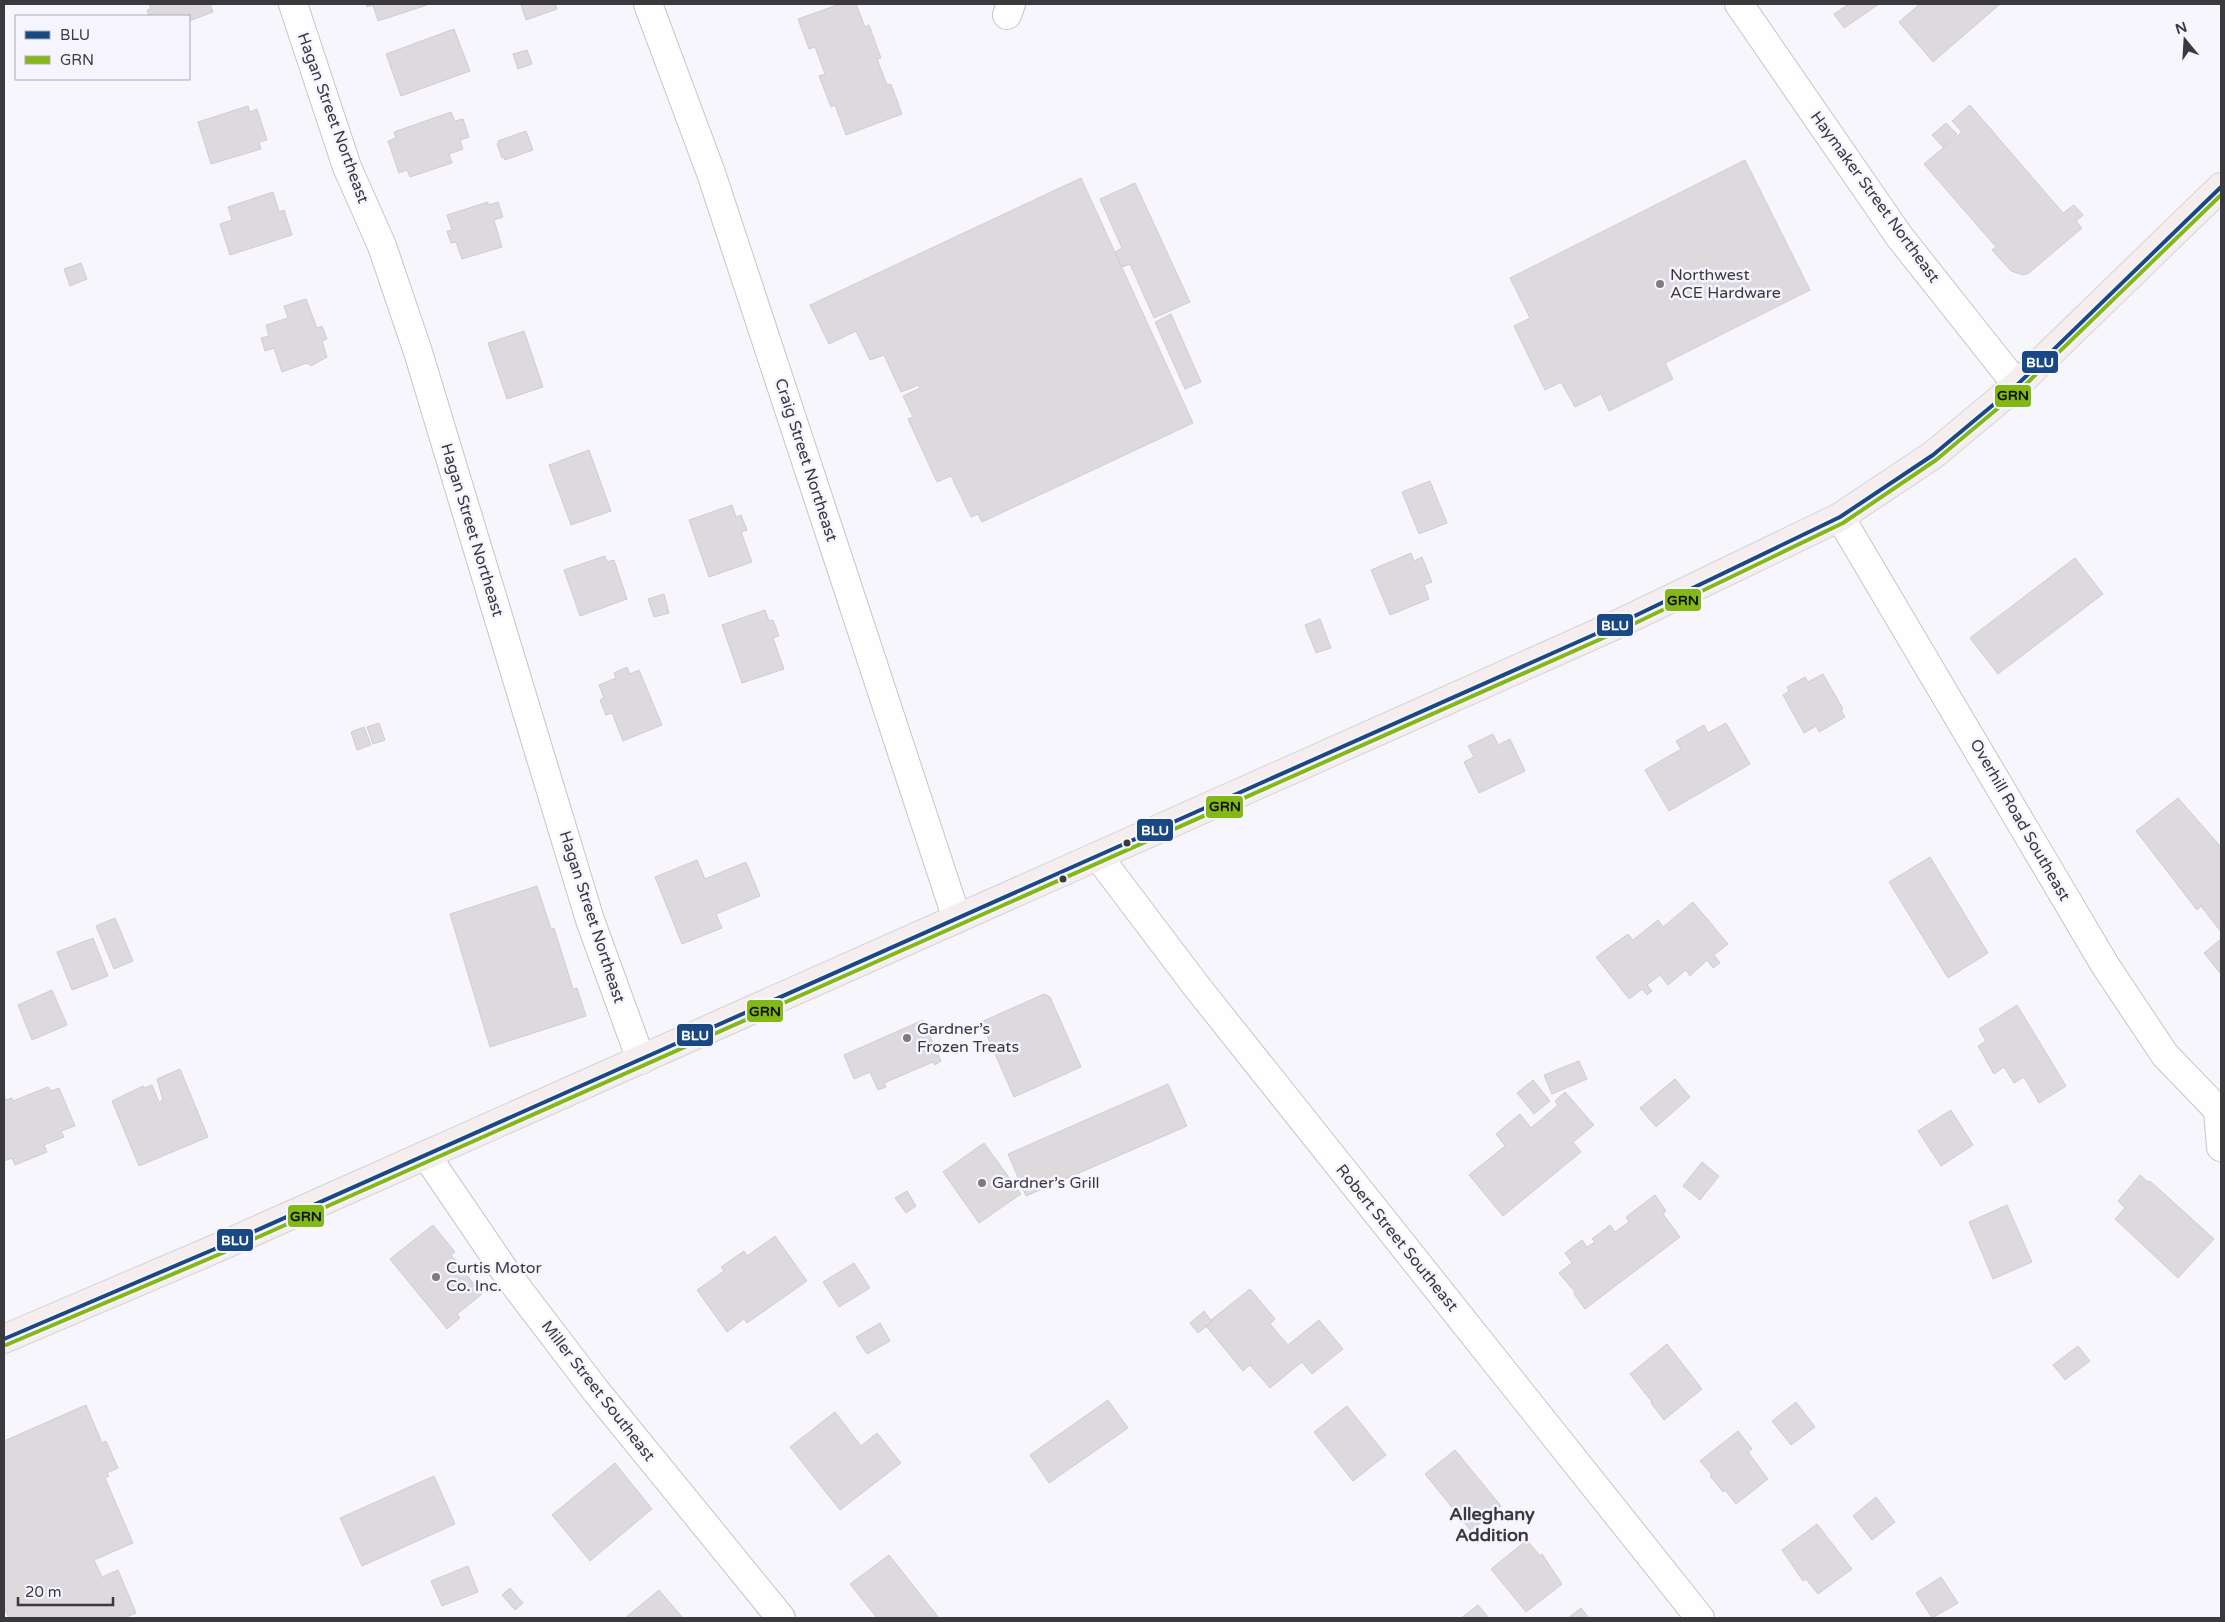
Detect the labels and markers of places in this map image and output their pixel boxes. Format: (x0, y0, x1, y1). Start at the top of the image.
place label: Northwest ACE Hardware (1670, 265, 1781, 303)
marker: Northwest ACE Hardware (1654, 278, 1666, 290)
unlabelled marker (1122, 838, 1132, 848)
unlabelled marker (1058, 874, 1068, 884)
place label: Gardner’s Frozen Treats (917, 1019, 1019, 1057)
marker: Gardner’s Frozen Treats (901, 1032, 913, 1044)
place label: Gardner’s Grill (992, 1173, 1100, 1193)
marker: Gardner’s Grill (976, 1177, 988, 1189)
place label: Curtis Motor Co. Inc. (446, 1258, 542, 1296)
marker: Curtis Motor Co. Inc. (430, 1271, 442, 1283)

